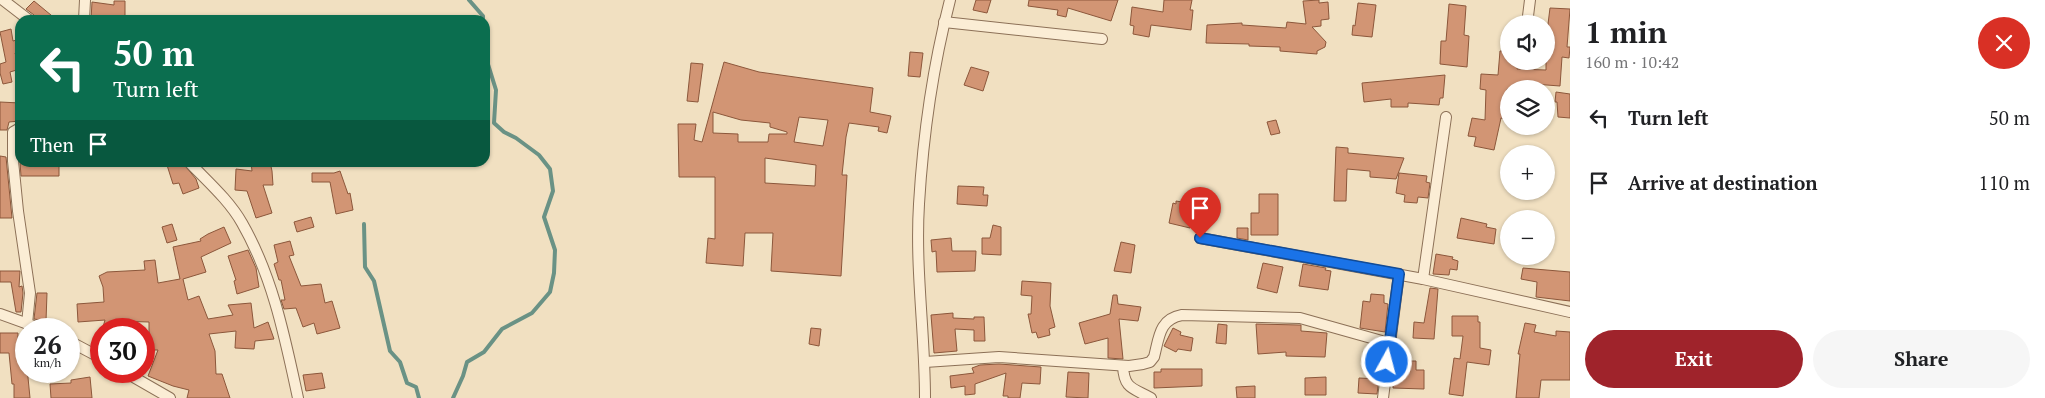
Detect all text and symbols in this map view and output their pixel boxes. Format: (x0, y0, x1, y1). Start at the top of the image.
text: 1 min (1585, 12, 1667, 52)
map controls (1500, 15, 1555, 265)
button: sound (1500, 15, 1555, 70)
button: close (1978, 17, 2030, 69)
text: 50 m (113, 30, 194, 76)
icon: left (30, 35, 95, 100)
text: 160 m · 10:42 (1585, 51, 1679, 73)
text: Turn left (113, 74, 199, 103)
button: layers (1500, 80, 1555, 135)
icon: left (1585, 104, 1613, 132)
text: Turn left (1628, 105, 1709, 130)
text: 50 m (1989, 105, 2030, 130)
icon: arrive (84, 130, 112, 158)
text: Then (30, 132, 74, 157)
button: + (1500, 145, 1555, 200)
icon: arrive (1585, 169, 1613, 197)
text: Arrive at destination (1628, 170, 1817, 195)
text: 110 m (1979, 170, 2030, 195)
pin (1179, 187, 1221, 238)
icon: arrive (1186, 194, 1214, 222)
button: − (1500, 210, 1555, 265)
speed limit sign: 30 (90, 318, 155, 383)
text: 26 (33, 328, 62, 361)
button: Exit (1585, 330, 1803, 388)
button: Share (1813, 330, 2030, 388)
position arrow (1360, 335, 1412, 387)
text: km/h (34, 355, 61, 370)

